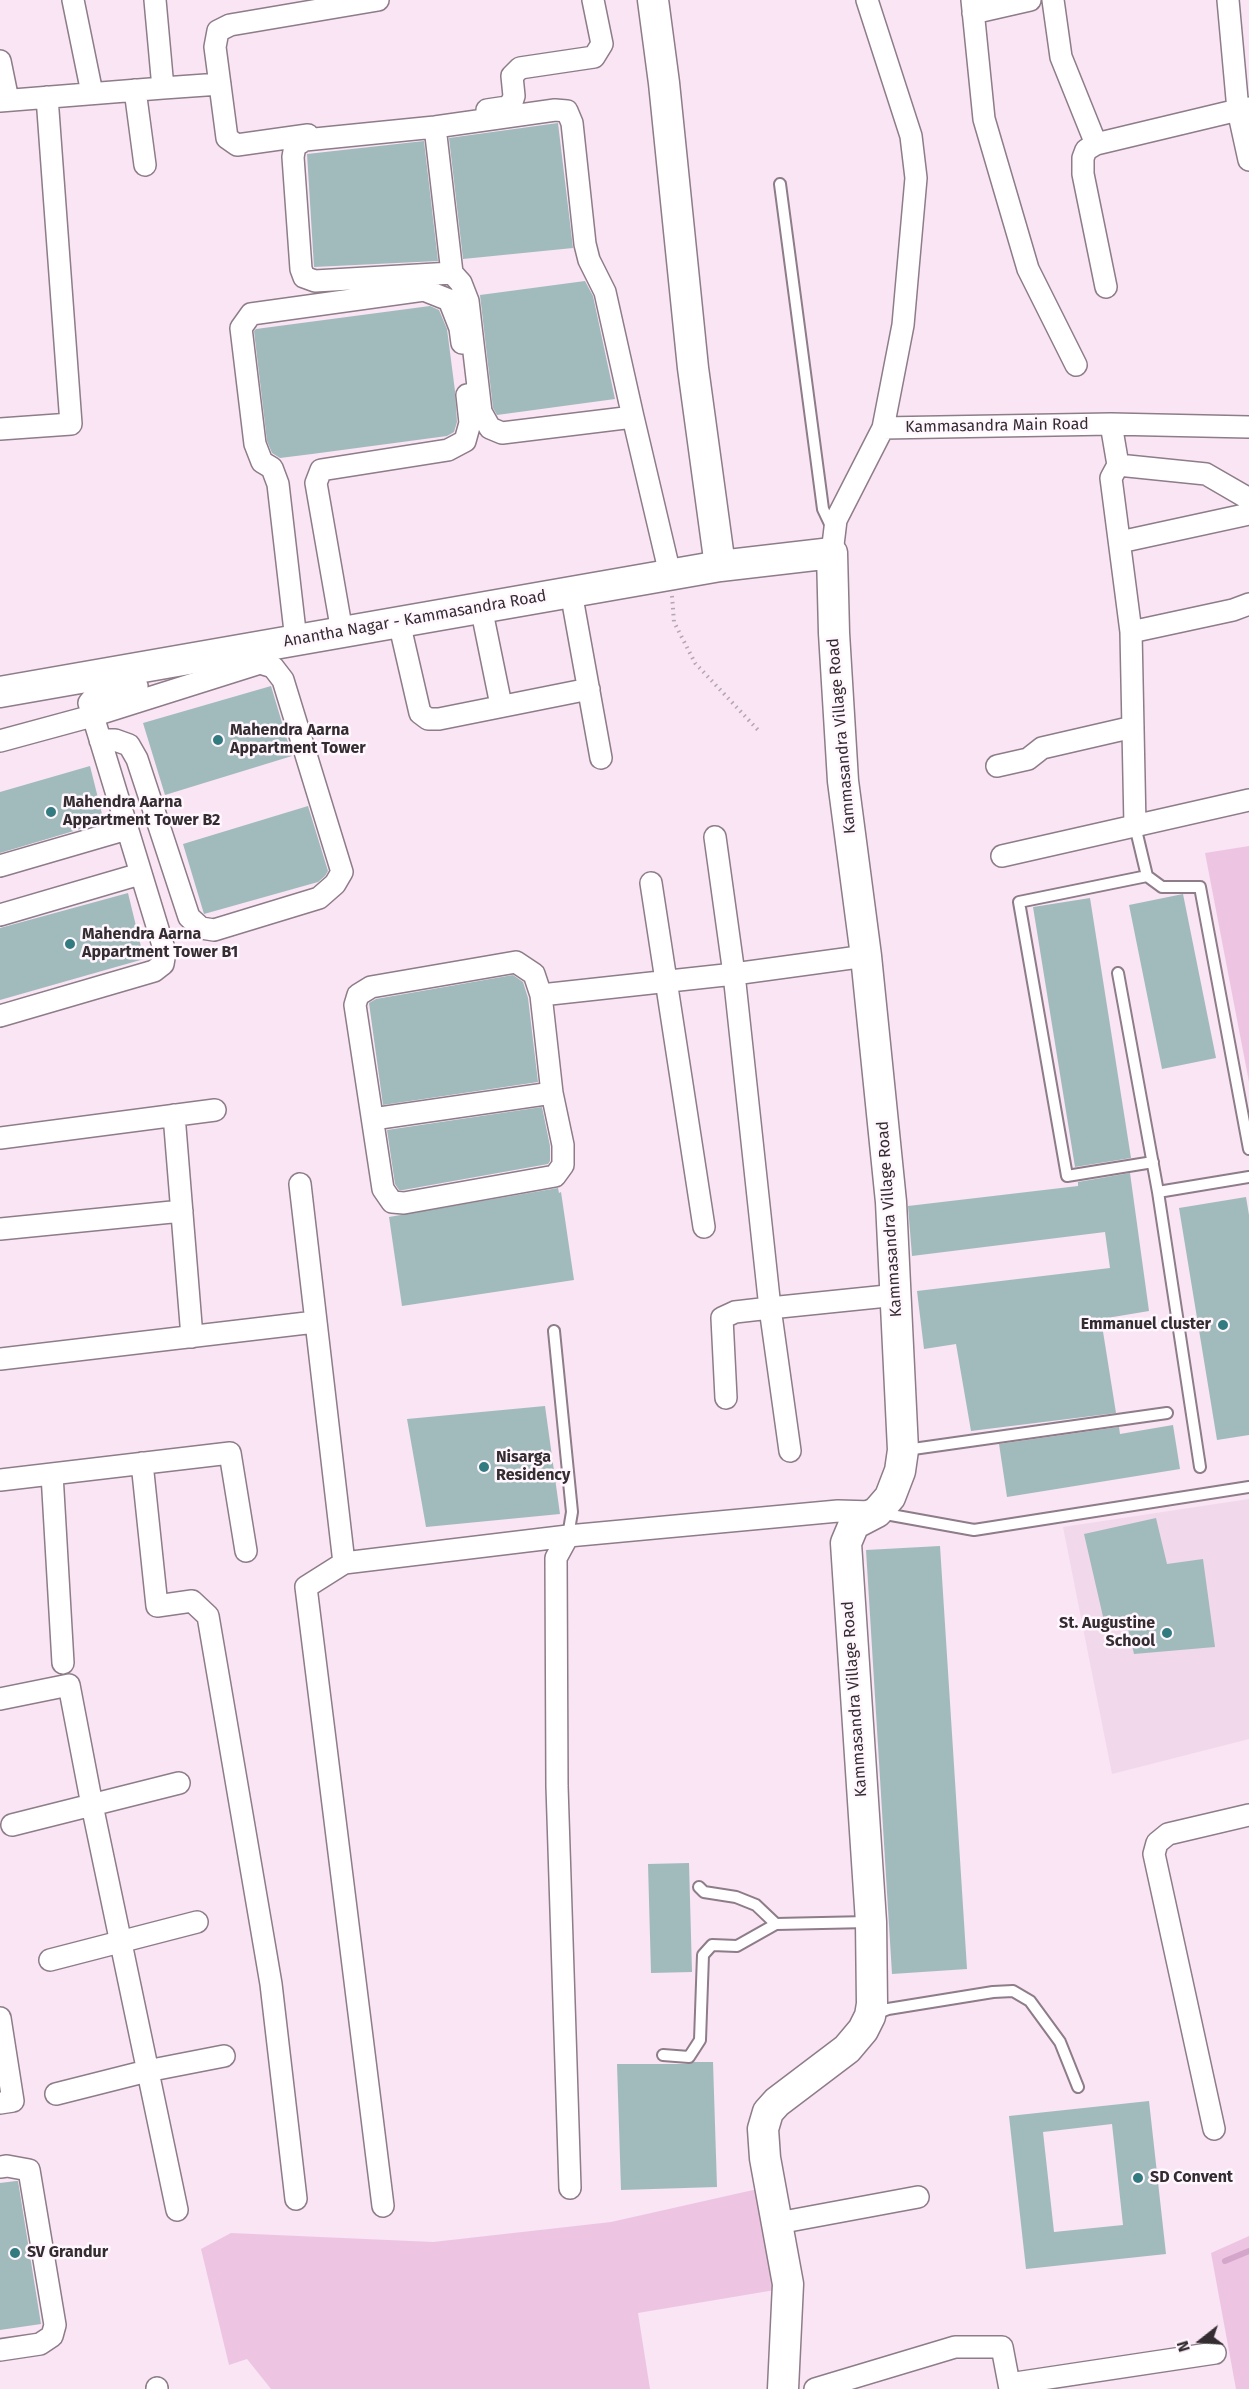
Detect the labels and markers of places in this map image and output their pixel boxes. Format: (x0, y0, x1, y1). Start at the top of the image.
place label: Mahendra Aarna Appartment Tower (230, 721, 366, 759)
marker: Mahendra Aarna Appartment Tower (211, 733, 225, 747)
place label: Mahendra Aarna Appartment Tower B2 (63, 793, 220, 831)
marker: Mahendra Aarna Appartment Tower B2 (44, 805, 58, 819)
place label: Mahendra Aarna Appartment Tower B1 (82, 925, 238, 963)
marker: Mahendra Aarna Appartment Tower B1 (63, 937, 77, 951)
place label: Emmanuel cluster (1081, 1315, 1211, 1335)
marker: Emmanuel cluster (1216, 1318, 1230, 1332)
place label: Nisarga Residency (496, 1448, 570, 1486)
marker: Nisarga Residency (477, 1460, 491, 1474)
place label: St. Augustine School (1059, 1614, 1155, 1652)
marker: St. Augustine School (1160, 1626, 1174, 1640)
place label: SD Convent (1150, 2168, 1233, 2188)
marker: SD Convent (1131, 2171, 1145, 2185)
place label: SV Grandur (27, 2243, 108, 2263)
marker: SV Grandur (8, 2246, 22, 2260)

